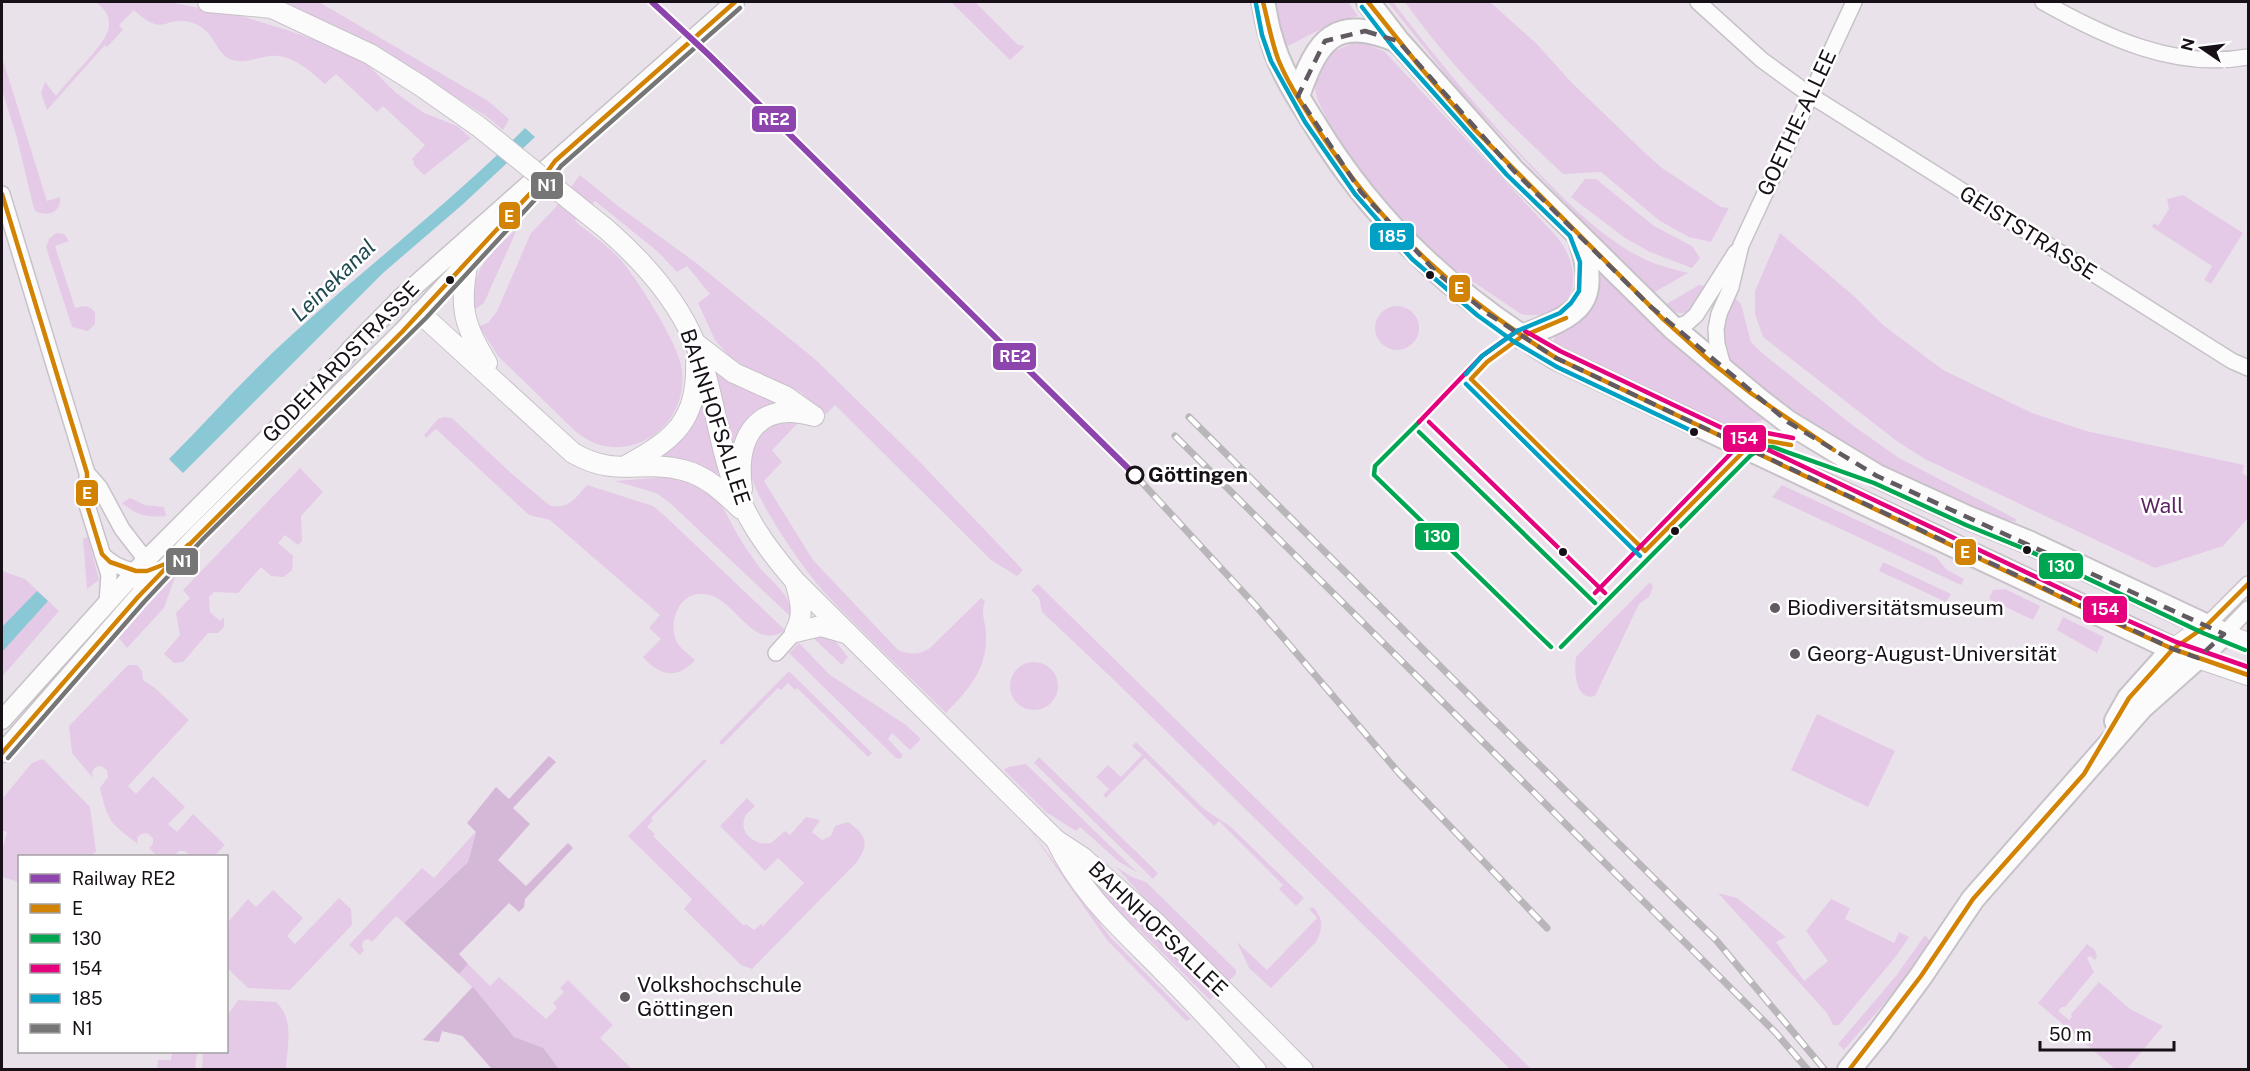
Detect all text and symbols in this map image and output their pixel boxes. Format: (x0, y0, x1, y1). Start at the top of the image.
north arrow (2172, 18, 2232, 78)
text: N (2177, 36, 2199, 53)
street label: GOETHE-ALLEE (1752, 46, 1841, 200)
line badge: RE2 (751, 105, 797, 133)
text: RE2 (758, 110, 790, 129)
line badge: N1 (530, 171, 564, 200)
text: N1 (537, 176, 557, 195)
street label: GEISTSTRASSE (1955, 180, 2101, 285)
line badge: E (498, 201, 521, 230)
text: E (504, 207, 514, 226)
line badge: 185 (1369, 222, 1415, 251)
text: 185 (1378, 227, 1406, 246)
water label: Leinekanal (285, 233, 381, 327)
unlabelled marker (1424, 269, 1436, 281)
unlabelled marker (444, 274, 456, 286)
line badge: E (1448, 274, 1471, 303)
street label: GODEHARDSTRASSE (257, 276, 424, 447)
text: E (1454, 279, 1464, 298)
street label: BAHNHOFSALLEE (675, 326, 756, 508)
line badge: RE2 (992, 342, 1037, 371)
text: RE2 (999, 347, 1031, 366)
line badge: 154 (1722, 424, 1767, 453)
unlabelled marker (1688, 426, 1700, 438)
text: 154 (1730, 429, 1759, 448)
place label: Göttingen (1148, 462, 1248, 487)
marker: Göttingen (1126, 466, 1144, 484)
line badge: E (75, 479, 99, 507)
text: E (82, 484, 92, 503)
park label: Wall (2140, 493, 2184, 518)
line badge: 130 (1414, 522, 1460, 551)
unlabelled marker (1669, 525, 1681, 537)
text: 130 (1423, 527, 1451, 546)
line badge: E (1954, 538, 1977, 566)
text: E (1960, 543, 1970, 562)
unlabelled marker (2021, 544, 2033, 556)
unlabelled marker (1557, 546, 1569, 558)
line badge: N1 (165, 547, 199, 576)
text: N1 (172, 552, 192, 571)
line badge: 130 (2038, 552, 2084, 580)
text: 130 (2047, 557, 2075, 576)
place label: Biodiversitätsmuseum (1787, 595, 2004, 620)
line badge: 154 (2082, 595, 2128, 624)
text: 154 (2091, 600, 2120, 619)
marker: Biodiversitätsmuseum (1768, 601, 1782, 615)
place label: Georg-August-Universität (1807, 641, 2057, 666)
marker: Georg-August-Universität (1788, 647, 1802, 661)
legend (18, 855, 228, 1053)
street label: BAHNHOFSALLEE (1084, 856, 1233, 1001)
text: Railway RE2 (72, 868, 175, 889)
text: E (72, 898, 83, 919)
text: 130 (72, 928, 102, 949)
text: 154 (72, 958, 102, 979)
place label: Volkshochschule Göttingen (637, 972, 802, 1021)
text: 185 (72, 988, 103, 1009)
marker: Volkshochschule Göttingen (618, 990, 632, 1004)
scale bar (2040, 1014, 2174, 1052)
text: N1 (72, 1018, 93, 1039)
text: 50 m (2049, 1024, 2092, 1045)

